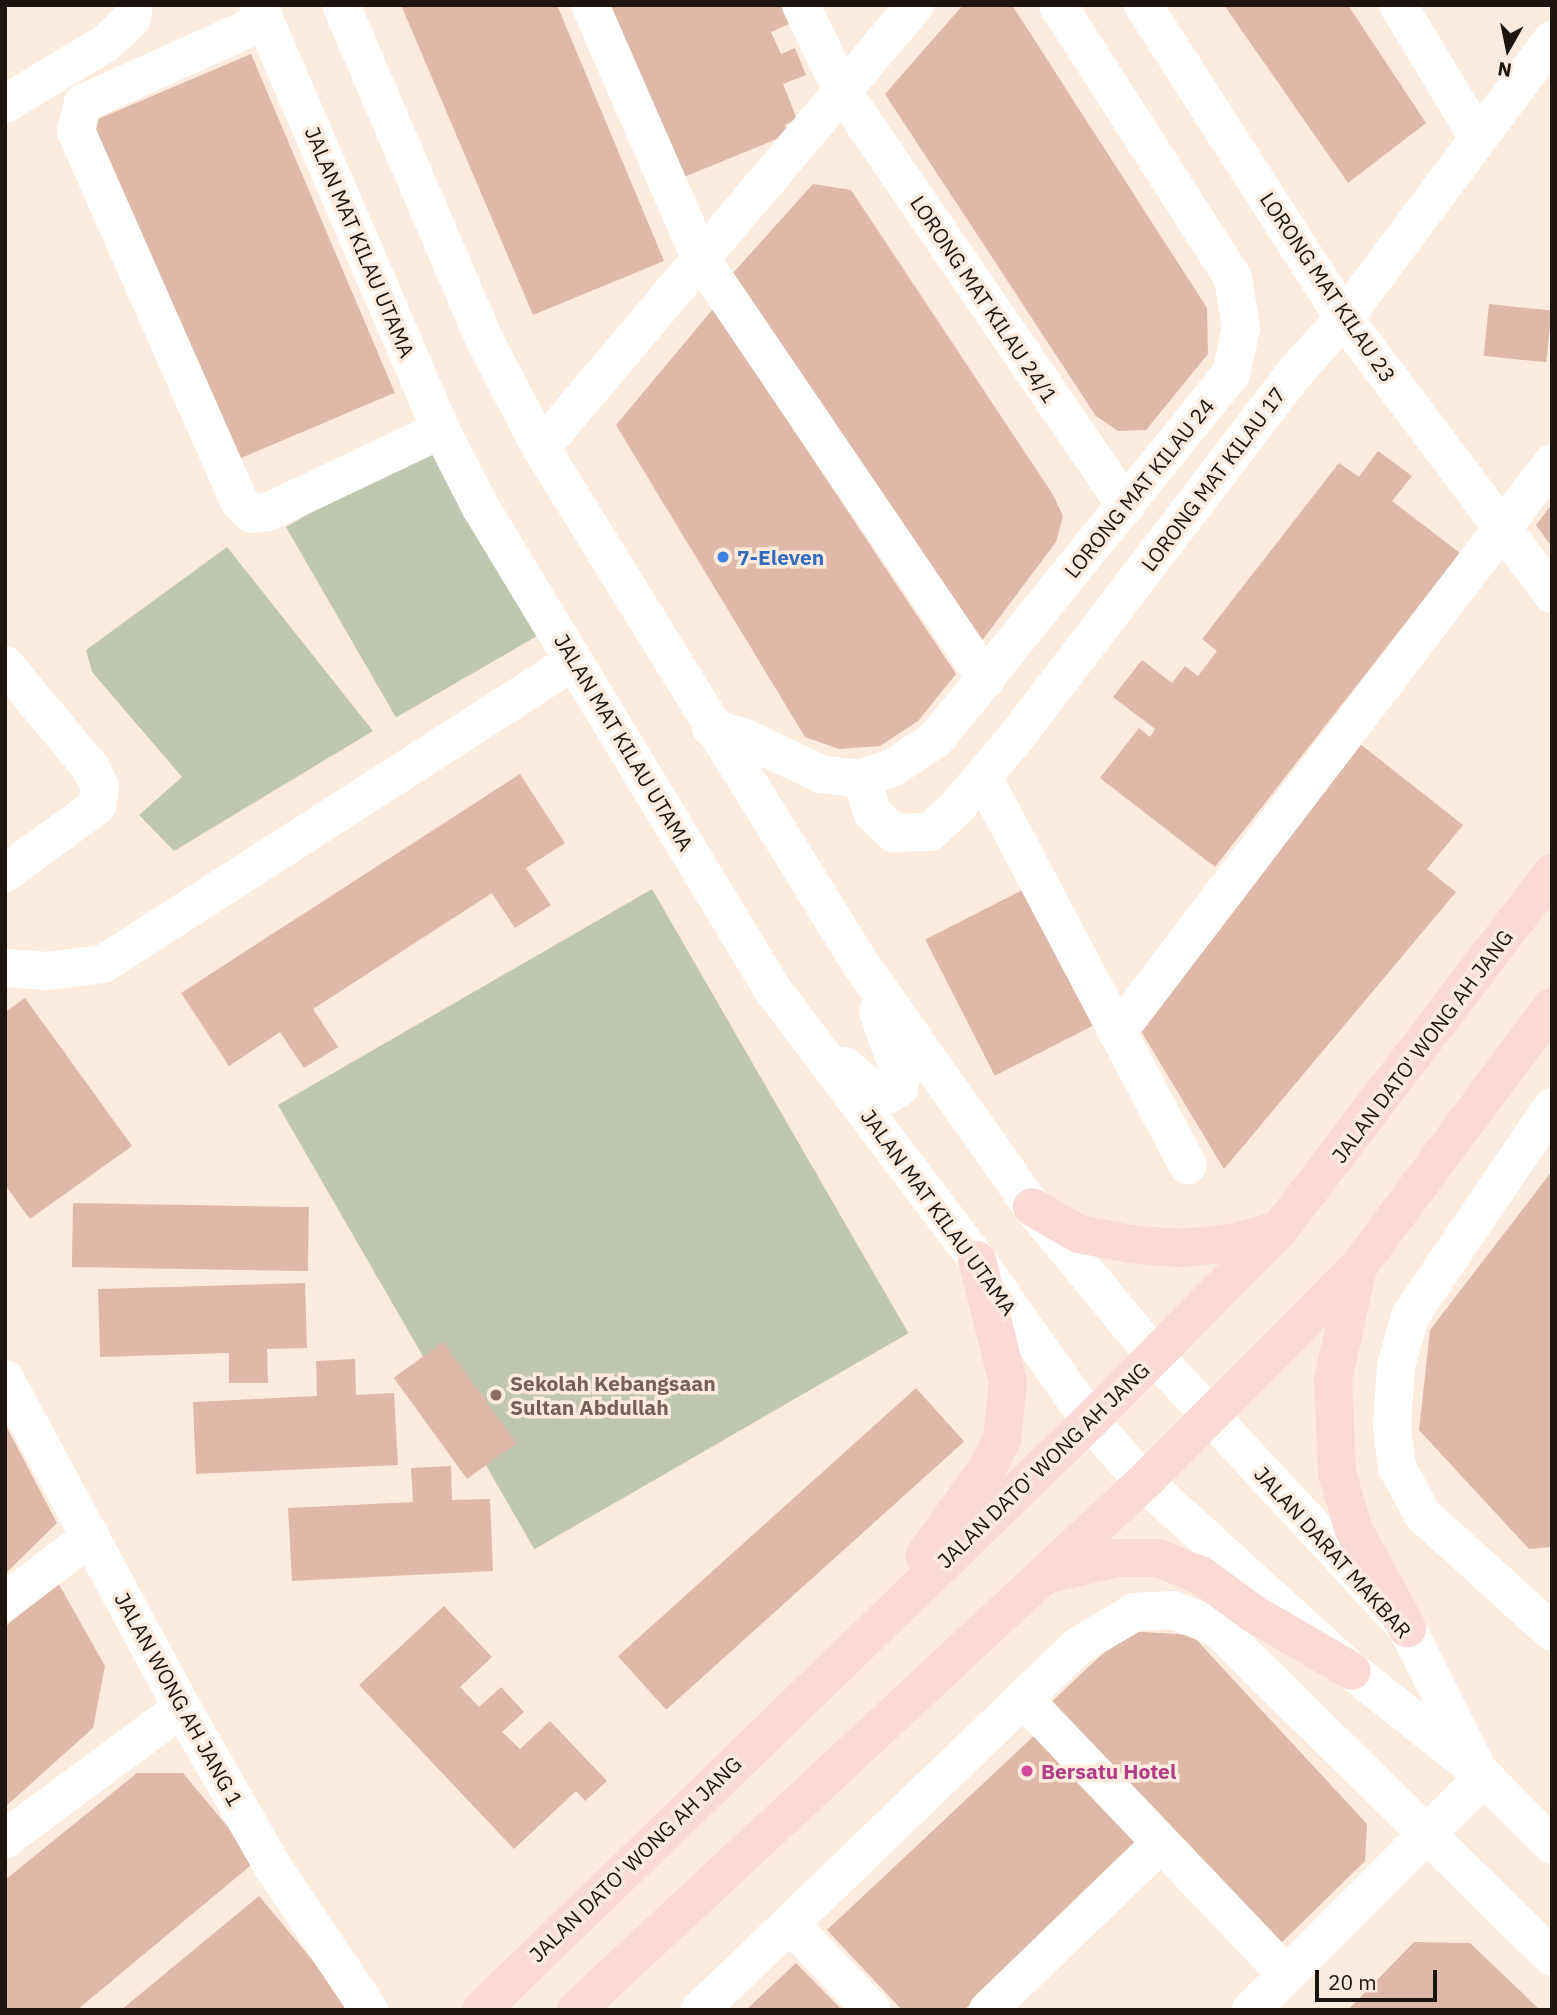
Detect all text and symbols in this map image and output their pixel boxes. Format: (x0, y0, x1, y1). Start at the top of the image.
north arrow (1473, 14, 1543, 84)
text: N (1496, 57, 1513, 83)
street label: JALAN MAT KILAU UTAMA (300, 123, 420, 361)
street label: LORONG MAT KILAU 23 (1255, 187, 1401, 387)
street label: LORONG MAT KILAU 24/1 (905, 191, 1063, 407)
street label: LORONG MAT KILAU 17 (1136, 382, 1290, 576)
street label: LORONG MAT KILAU 24 (1059, 393, 1219, 583)
place label: 7-Eleven (737, 544, 824, 570)
marker: 7-Eleven (715, 549, 731, 565)
street label: JALAN MAT KILAU UTAMA (549, 629, 699, 855)
street label: JALAN DATO' WONG AH JANG (1326, 925, 1518, 1167)
street label: JALAN MAT KILAU UTAMA (856, 1104, 1022, 1320)
street label: JALAN DATO' WONG AH JANG (932, 1357, 1154, 1573)
place label: Sekolah Kebangsaan Sultan Abdullah (510, 1370, 716, 1420)
marker: Sekolah Kebangsaan Sultan Abdullah (488, 1387, 504, 1403)
street label: JALAN DARAT MAKBAR (1249, 1461, 1417, 1643)
street label: JALAN WONG AH JANG 1 (110, 1588, 248, 1810)
street label: JALAN DATO' WONG AH JANG (524, 1751, 746, 1967)
place label: Bersatu Hotel (1041, 1758, 1176, 1784)
marker: Bersatu Hotel (1019, 1763, 1035, 1779)
scale bar (1319, 1955, 1442, 1999)
text: 20 m (1328, 1968, 1377, 1996)

